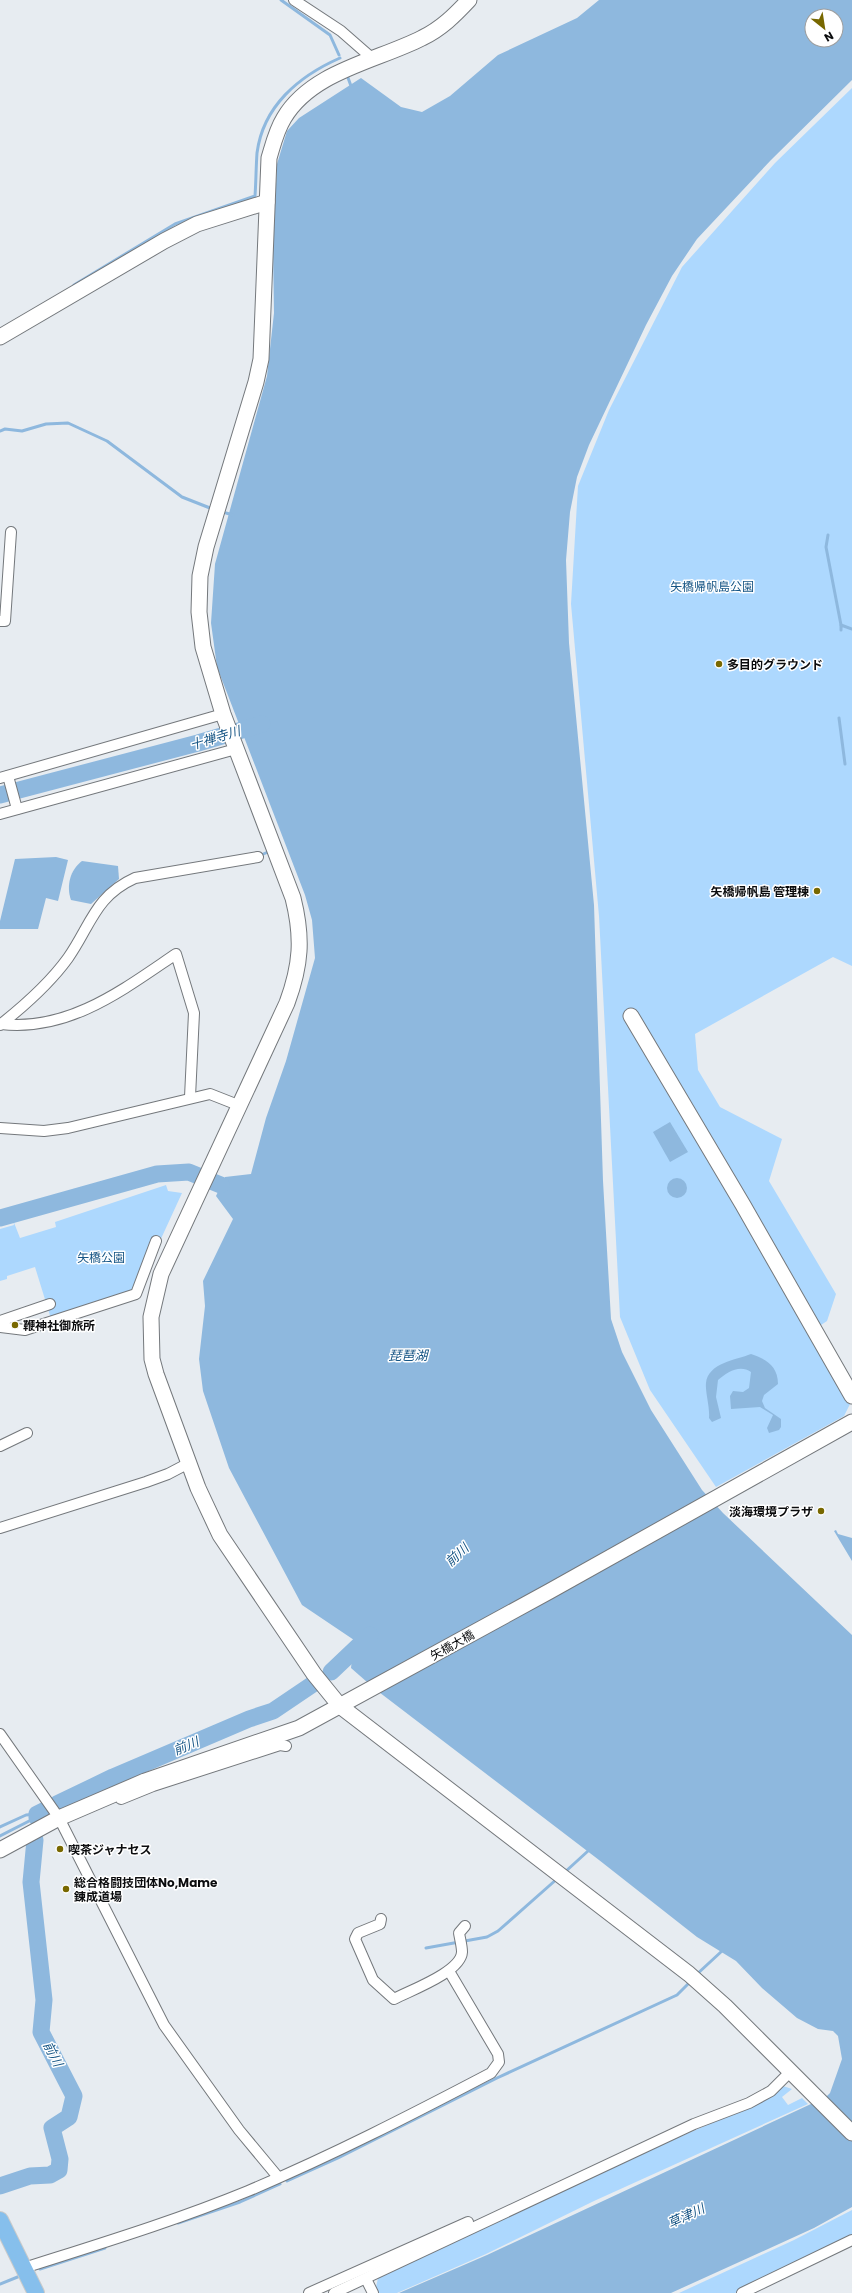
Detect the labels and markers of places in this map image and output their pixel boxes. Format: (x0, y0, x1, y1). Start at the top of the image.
place label: 多目的グラウンド (727, 656, 823, 673)
marker: 多目的グラウンド (714, 659, 724, 669)
place label: 矢橋帰帆島 管理棟 (710, 883, 809, 900)
marker: 矢橋帰帆島 管理棟 (812, 886, 822, 896)
place label: 鞭神社御旅所 (23, 1317, 95, 1334)
marker: 鞭神社御旅所 (10, 1320, 20, 1330)
place label: 淡海環境プラザ (729, 1503, 813, 1520)
marker: 淡海環境プラザ (816, 1506, 826, 1516)
place label: 喫茶ジャナセス (68, 1841, 151, 1858)
marker: 喫茶ジャナセス (55, 1844, 65, 1854)
place label: 総合格闘技団体No,Mame 錬成道場 (73, 1874, 218, 1905)
marker: 総合格闘技団体No,Mame 錬成道場 (61, 1884, 71, 1894)

